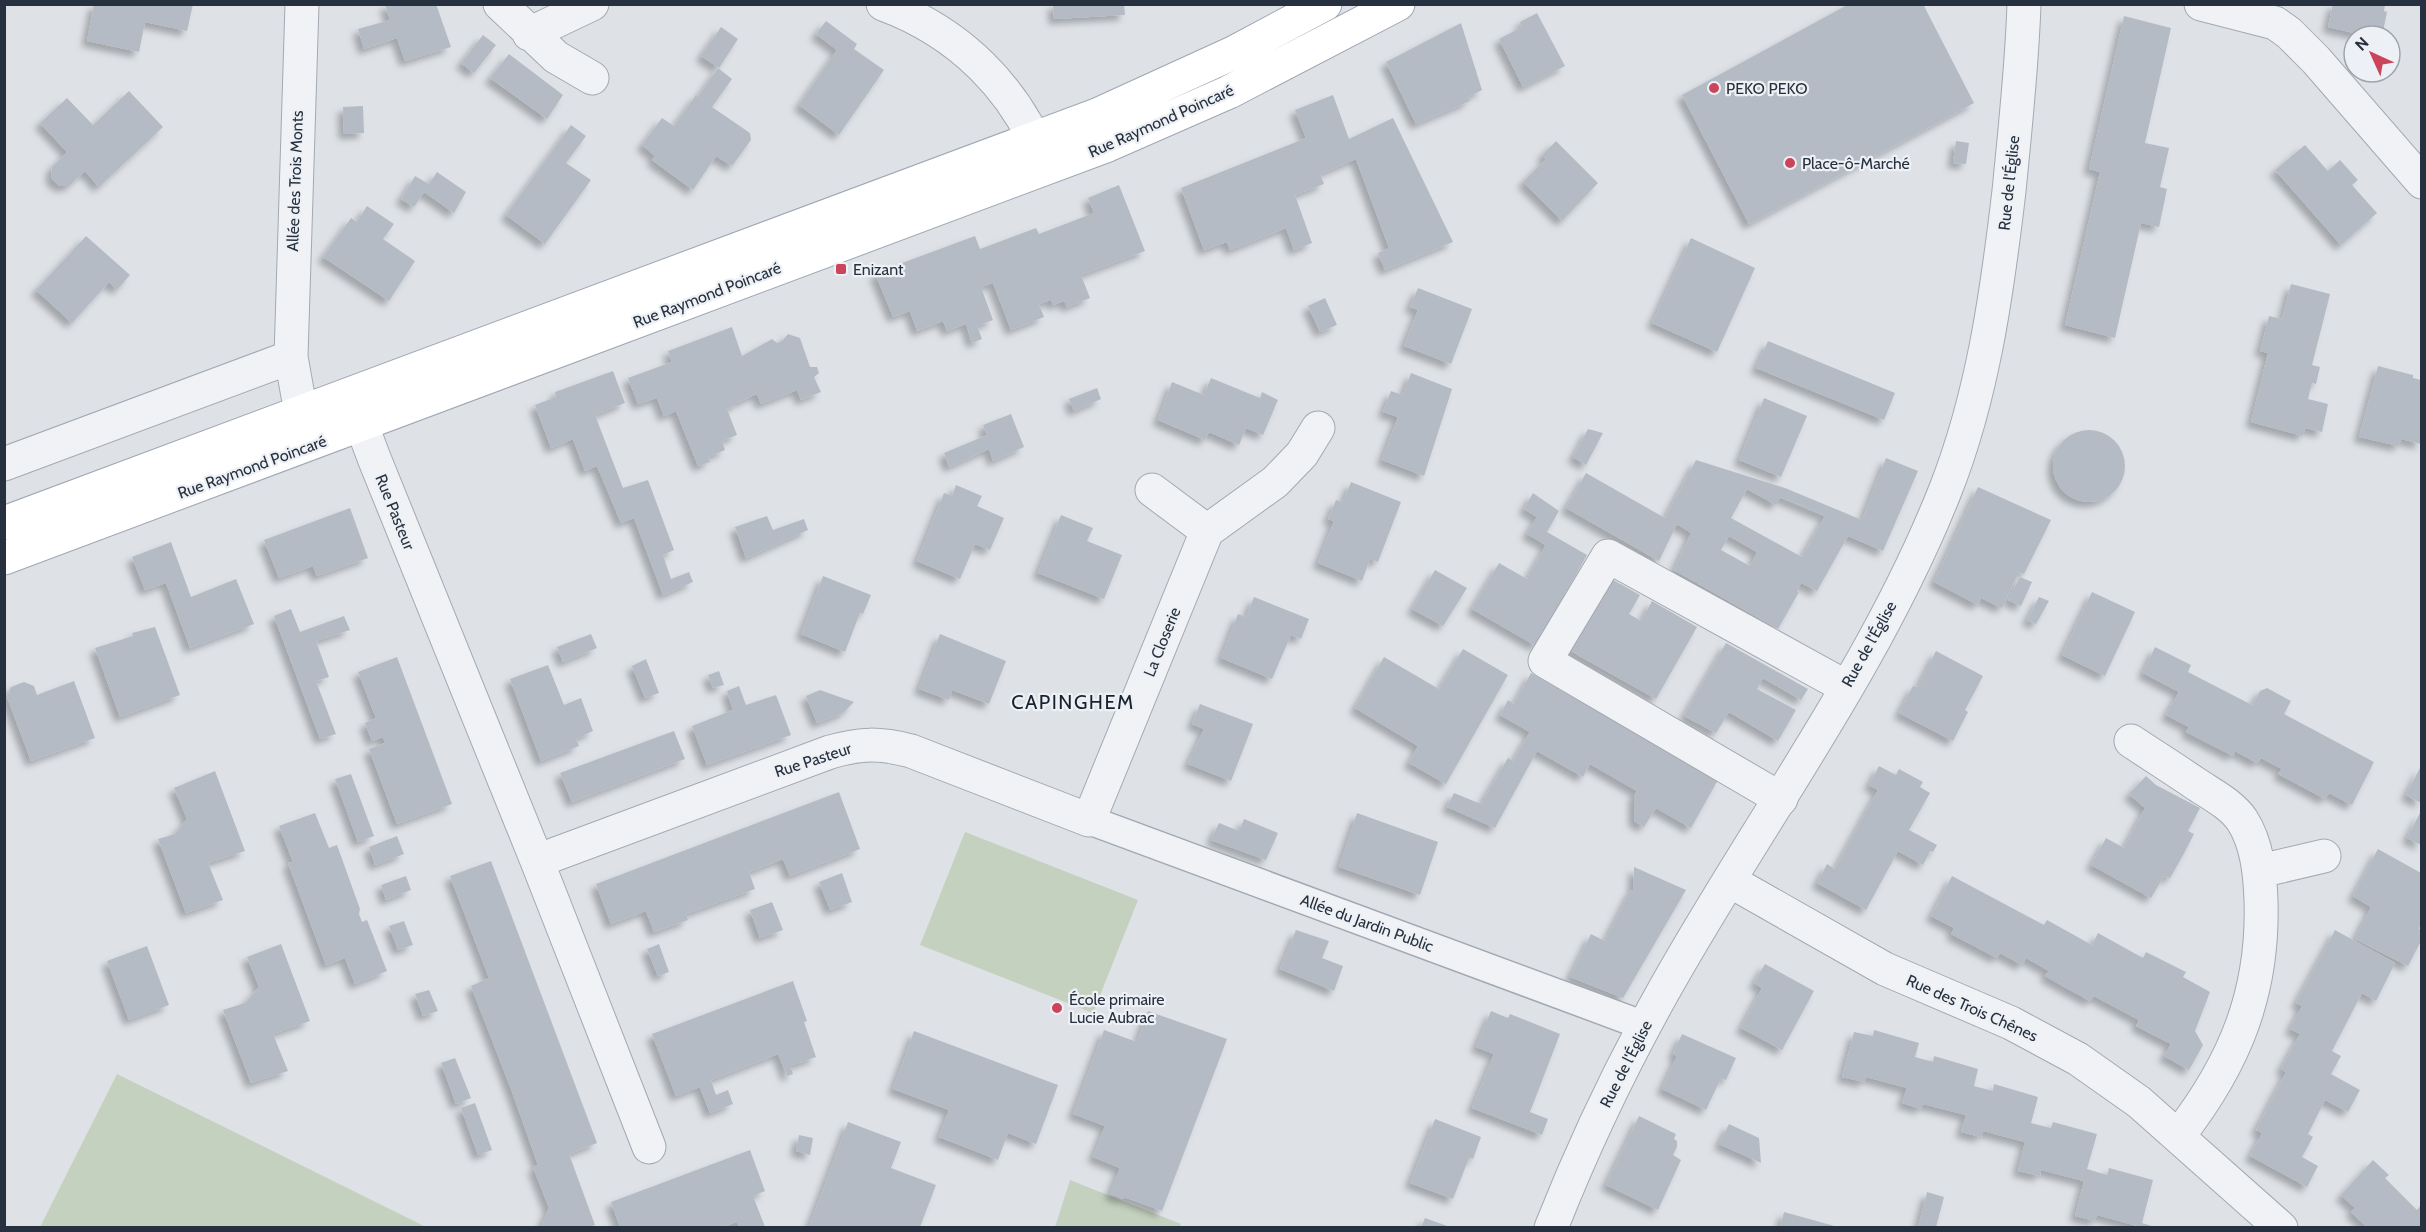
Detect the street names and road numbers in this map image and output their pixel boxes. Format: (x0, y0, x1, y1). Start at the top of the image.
street label: Rue Raymond Poincaré (1085, 80, 1237, 162)
street label: Allée des Trois Monts (283, 110, 307, 252)
street label: Rue de l'Église (1995, 135, 2023, 231)
street label: Rue Raymond Poincaré (630, 258, 784, 332)
street label: Rue Raymond Poincaré (175, 431, 329, 503)
street label: Rue Pasteur (371, 471, 419, 553)
street label: Rue de l'Église (1838, 598, 1900, 690)
street label: La Closerie (1139, 605, 1185, 679)
street label: Rue Pasteur (772, 738, 855, 781)
street label: Allée du Jardin Public (1298, 890, 1436, 956)
street label: Rue des Trois Chênes (1903, 970, 2041, 1046)
street label: Rue de l'Église (1596, 1017, 1656, 1111)

